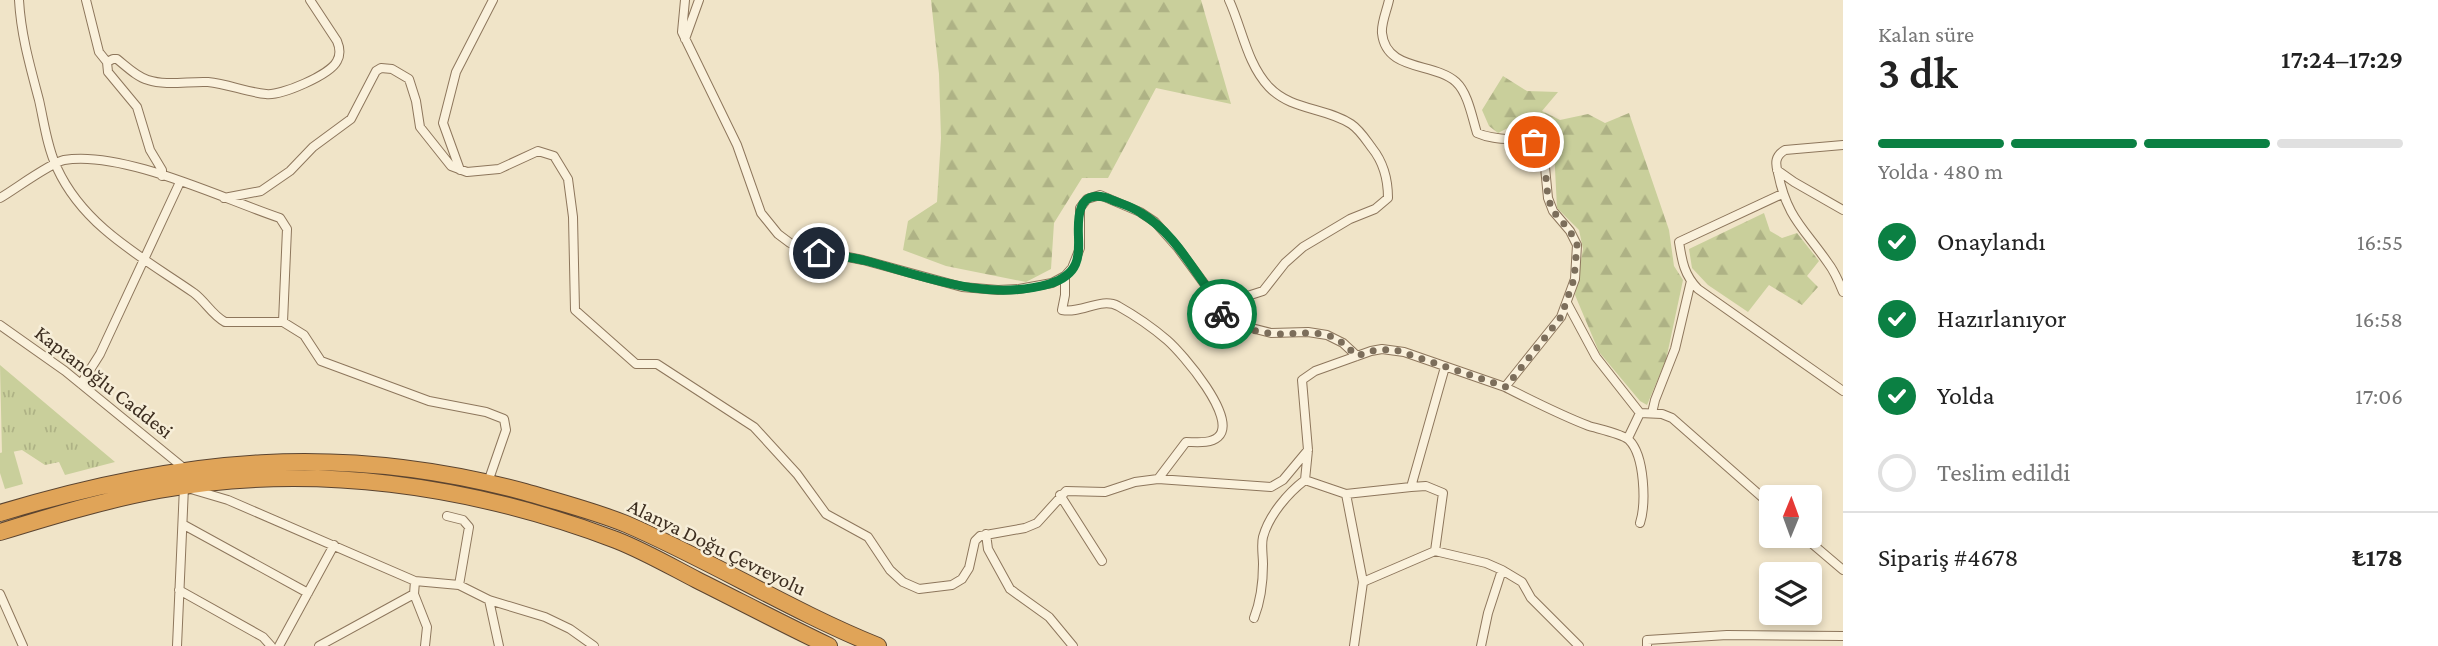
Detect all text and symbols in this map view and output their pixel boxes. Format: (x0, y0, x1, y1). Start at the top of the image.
text: Kalan süre (1878, 21, 1974, 47)
text: 17:24–17:29 (2281, 45, 2403, 74)
text: 3 dk (1878, 47, 1958, 98)
pin (1504, 112, 1564, 172)
icon: bag (1515, 123, 1553, 161)
text: Yolda · 480 m (1878, 158, 2003, 184)
pin (789, 223, 849, 283)
icon: check (1878, 223, 1916, 261)
text: Onaylandı (1937, 227, 2046, 256)
text: 16:55 (2357, 229, 2403, 255)
icon: home (800, 234, 838, 272)
courier (1187, 279, 1257, 349)
icon: bike (1203, 295, 1241, 333)
icon: check (1878, 300, 1916, 338)
text: Hazırlanıyor (1937, 304, 2067, 333)
text: 16:58 (2355, 306, 2403, 332)
street label: Kaptanoğlu Caddesi (30, 321, 178, 444)
icon: check (1878, 377, 1916, 415)
text: Yolda (1937, 381, 1994, 410)
text: 17:06 (2355, 383, 2403, 409)
text: Teslim edildi (1937, 458, 2070, 487)
north arrow (1759, 485, 1822, 548)
map controls (1759, 485, 1822, 625)
street label: Alanya Doğu Çevreyolu (624, 493, 810, 601)
text: Sipariş #4678 (1878, 543, 2018, 572)
text: ₺178 (2352, 543, 2403, 572)
button: layers (1759, 562, 1822, 625)

